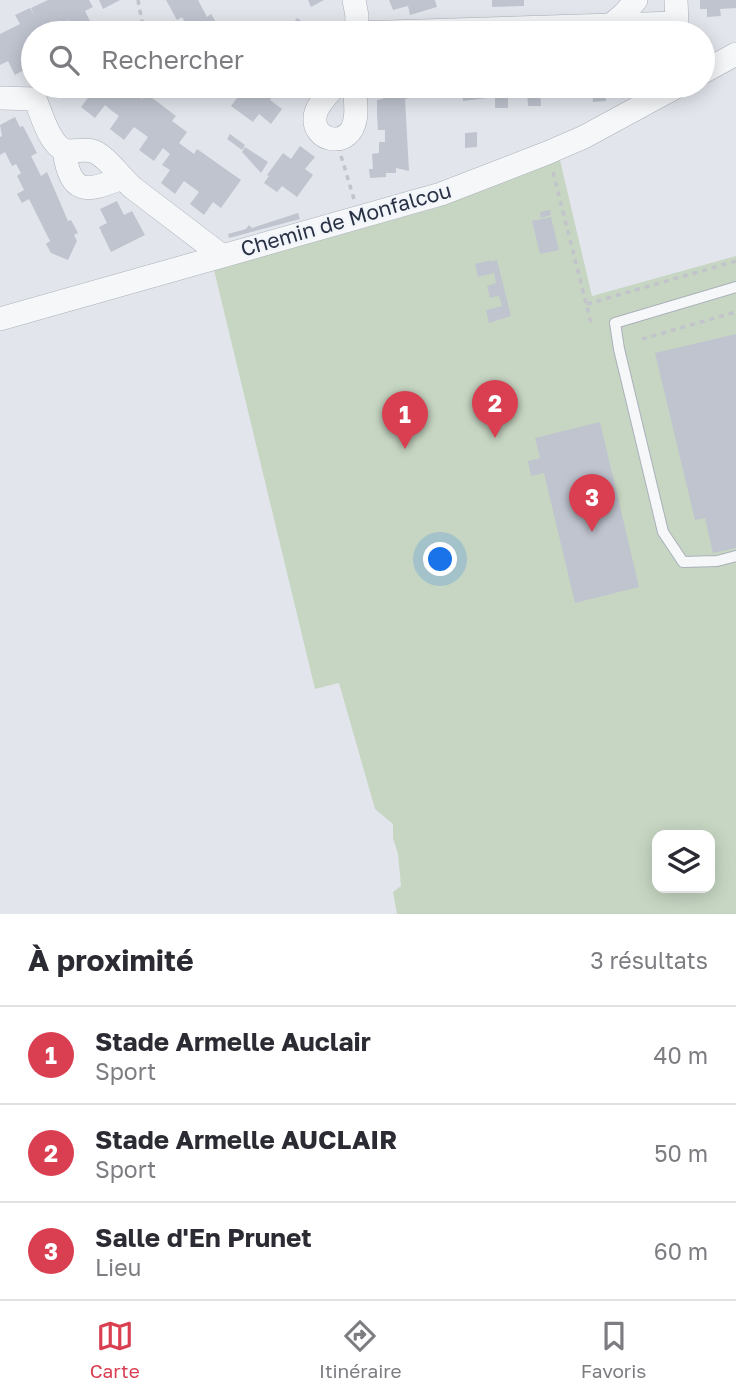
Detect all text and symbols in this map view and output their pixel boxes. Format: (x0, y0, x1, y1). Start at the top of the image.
search box (21, 21, 715, 98)
icon: search (45, 41, 83, 79)
text: Rechercher (101, 44, 244, 75)
street label: Chemin de Monfalcou (237, 176, 454, 262)
pin: 2 (472, 380, 518, 438)
pin: 1 (382, 391, 428, 449)
pin: 3 (569, 474, 615, 532)
your location (423, 542, 457, 576)
map controls (652, 830, 715, 893)
button: layers (652, 830, 715, 893)
text: À proximité (28, 942, 194, 978)
text: 3 résultats (590, 946, 708, 974)
text: Stade Armelle Auclair (95, 1026, 371, 1057)
text: 1 (45, 1041, 57, 1069)
text: 40 m (654, 1041, 708, 1069)
text: Sport (95, 1057, 156, 1085)
text: Stade Armelle AUCLAIR (95, 1124, 397, 1155)
text: 2 (44, 1139, 58, 1167)
text: 50 m (654, 1139, 708, 1167)
text: Sport (95, 1155, 156, 1183)
text: Salle d'En Prunet (95, 1222, 312, 1253)
text: 3 (44, 1237, 58, 1265)
text: 60 m (654, 1237, 708, 1265)
text: Lieu (95, 1253, 142, 1281)
tab: Carte (90, 1317, 140, 1382)
tab: Itinéraire (319, 1317, 402, 1382)
tab: Favoris (581, 1317, 646, 1382)

